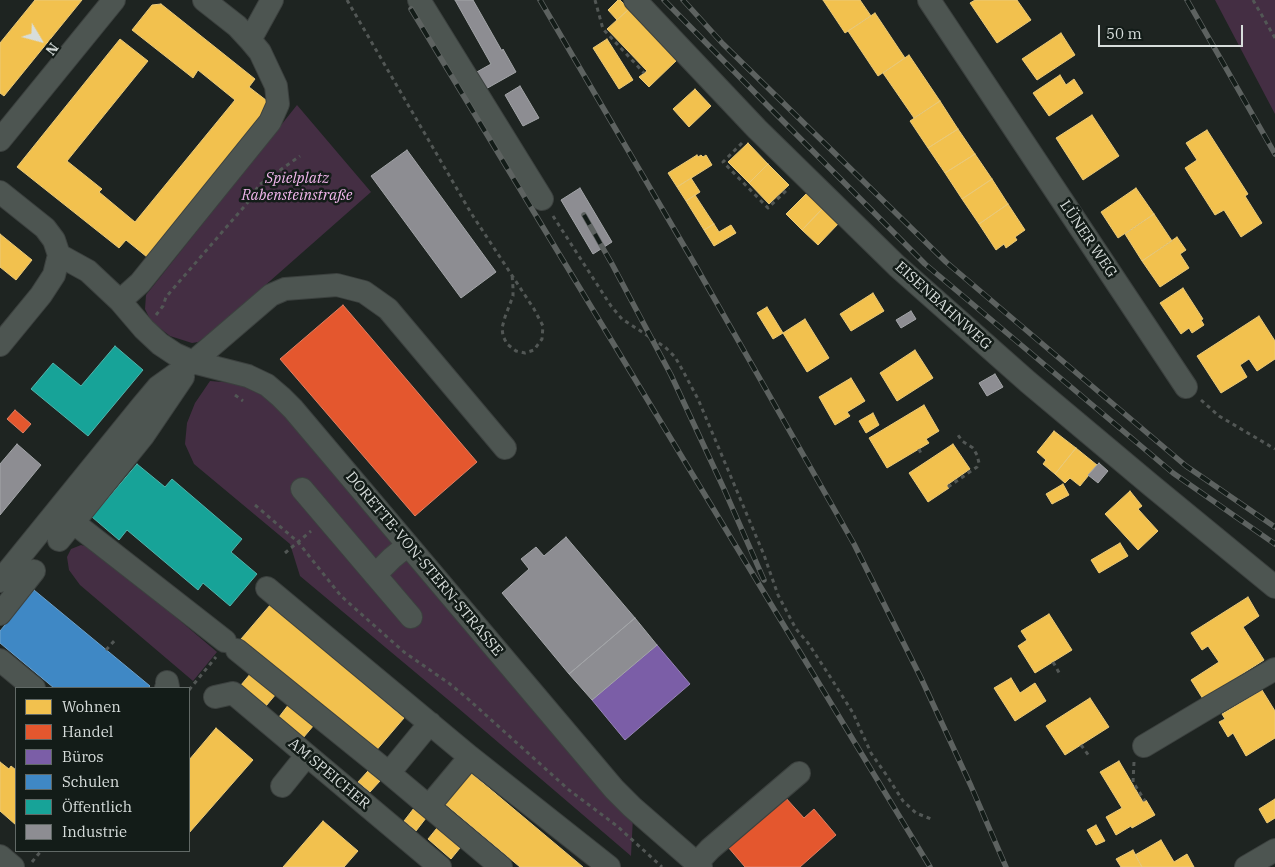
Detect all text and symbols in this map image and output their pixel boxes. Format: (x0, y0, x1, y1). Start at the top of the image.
north arrow (15, 15, 65, 65)
scale bar (1100, 15, 1245, 47)
text: 50 m (1106, 24, 1142, 43)
text: N (41, 39, 63, 59)
park label: Spielplatz Rabensteinstraße (241, 170, 353, 205)
street label: LÜNER WEG (1056, 197, 1120, 281)
street label: EISENBAHNWEG (891, 258, 995, 354)
street label: DORETTE-VON-STERN-STRASSE (342, 468, 506, 660)
legend (15, 687, 190, 852)
text: Wohnen (62, 697, 121, 716)
text: Handel (62, 722, 113, 741)
street label: AM SPEICHER (284, 735, 374, 813)
text: Büros (62, 747, 104, 766)
text: Schulen (62, 772, 119, 791)
text: Öffentlich (62, 797, 132, 816)
text: Industrie (62, 822, 127, 841)

